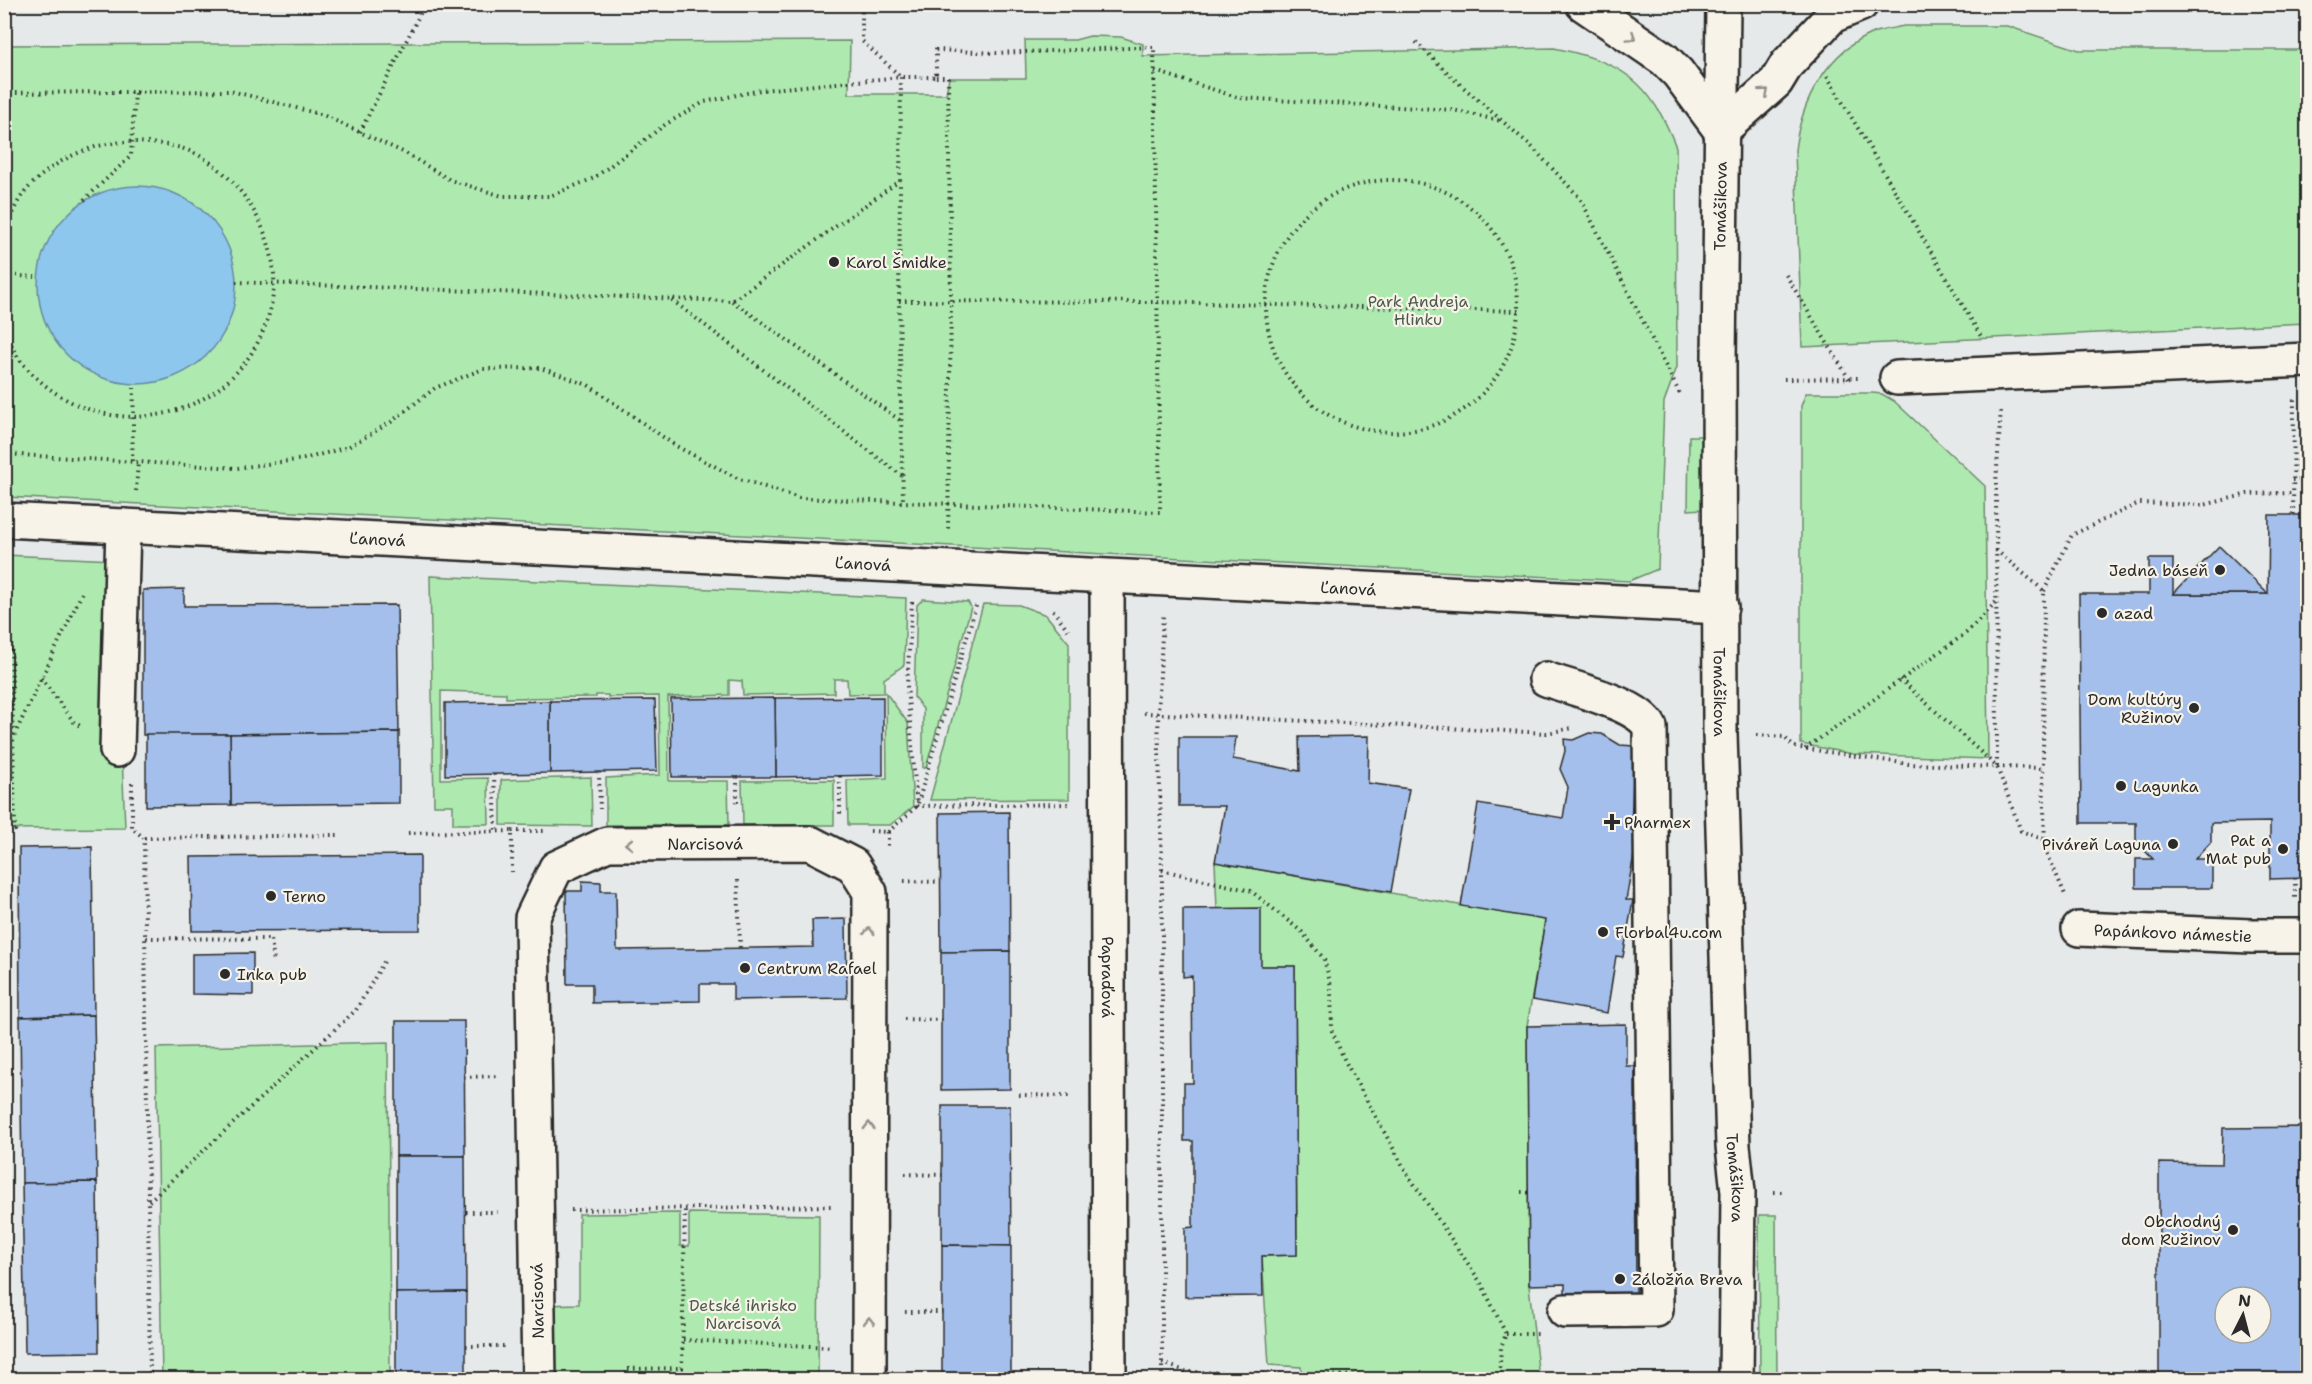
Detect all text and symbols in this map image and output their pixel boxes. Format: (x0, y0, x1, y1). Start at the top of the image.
one-way arrow (1625, 30, 1636, 41)
one-way arrow (1758, 88, 1768, 99)
street label: Tomášikova (1709, 161, 1732, 251)
place label: Karol Šmidke (846, 252, 947, 273)
marker: Karol Šmidke (827, 255, 841, 269)
park label: Park Andreja Hlinku (1368, 291, 1468, 330)
street label: Ľanová (349, 528, 406, 551)
street label: Ľanová (834, 552, 892, 576)
place label: Jedna báseň (2109, 560, 2208, 581)
marker: Jedna báseň (2213, 563, 2227, 577)
street label: Ľanová (1320, 577, 1377, 601)
place label: azad (2114, 603, 2153, 624)
marker: azad (2095, 606, 2109, 620)
street label: Tomášikova (1709, 647, 1730, 737)
place label: Dom kultúry Ružinov (2088, 689, 2182, 728)
marker: Dom kultúry Ružinov (2187, 701, 2201, 715)
place label: Lagunka (2133, 776, 2199, 797)
marker: Lagunka (2114, 779, 2128, 793)
place label: Pharmex (1624, 812, 1691, 833)
marker: Pharmex (1605, 815, 1619, 829)
place label: Pat a Mat pub (2206, 830, 2271, 869)
street label: Narcisová (667, 833, 743, 855)
place label: Piváreň Laguna (2042, 834, 2161, 855)
marker: Piváreň Laguna (2166, 837, 2180, 851)
one-way arrow (625, 838, 634, 850)
marker: Pat a Mat pub (2276, 842, 2290, 856)
place label: Terno (283, 886, 326, 907)
marker: Terno (264, 889, 278, 903)
street label: Papánkovo námestie (2093, 920, 2253, 947)
place label: Florbal4u.com (1615, 922, 1723, 943)
marker: Florbal4u.com (1596, 925, 1610, 939)
one-way arrow (863, 927, 875, 936)
street label: Papraďová (1097, 936, 1118, 1018)
place label: Centrum Rafael (757, 958, 877, 979)
marker: Centrum Rafael (738, 961, 752, 975)
place label: Inka pub (237, 964, 307, 985)
marker: Inka pub (218, 967, 232, 981)
one-way arrow (863, 1122, 875, 1131)
street label: Tomášikova (1722, 1133, 1748, 1222)
place label: Obchodný dom Ružinov (2121, 1211, 2221, 1250)
marker: Obchodný dom Ružinov (2226, 1223, 2240, 1237)
street label: Narcisová (526, 1263, 549, 1339)
place label: Záložňa Breva (1632, 1269, 1742, 1290)
marker: Záložňa Breva (1613, 1272, 1627, 1286)
north arrow (2213, 1285, 2273, 1345)
text: N (2237, 1289, 2252, 1312)
park label: Detské ihrisko Narcisová (689, 1295, 797, 1334)
one-way arrow (863, 1317, 875, 1326)

